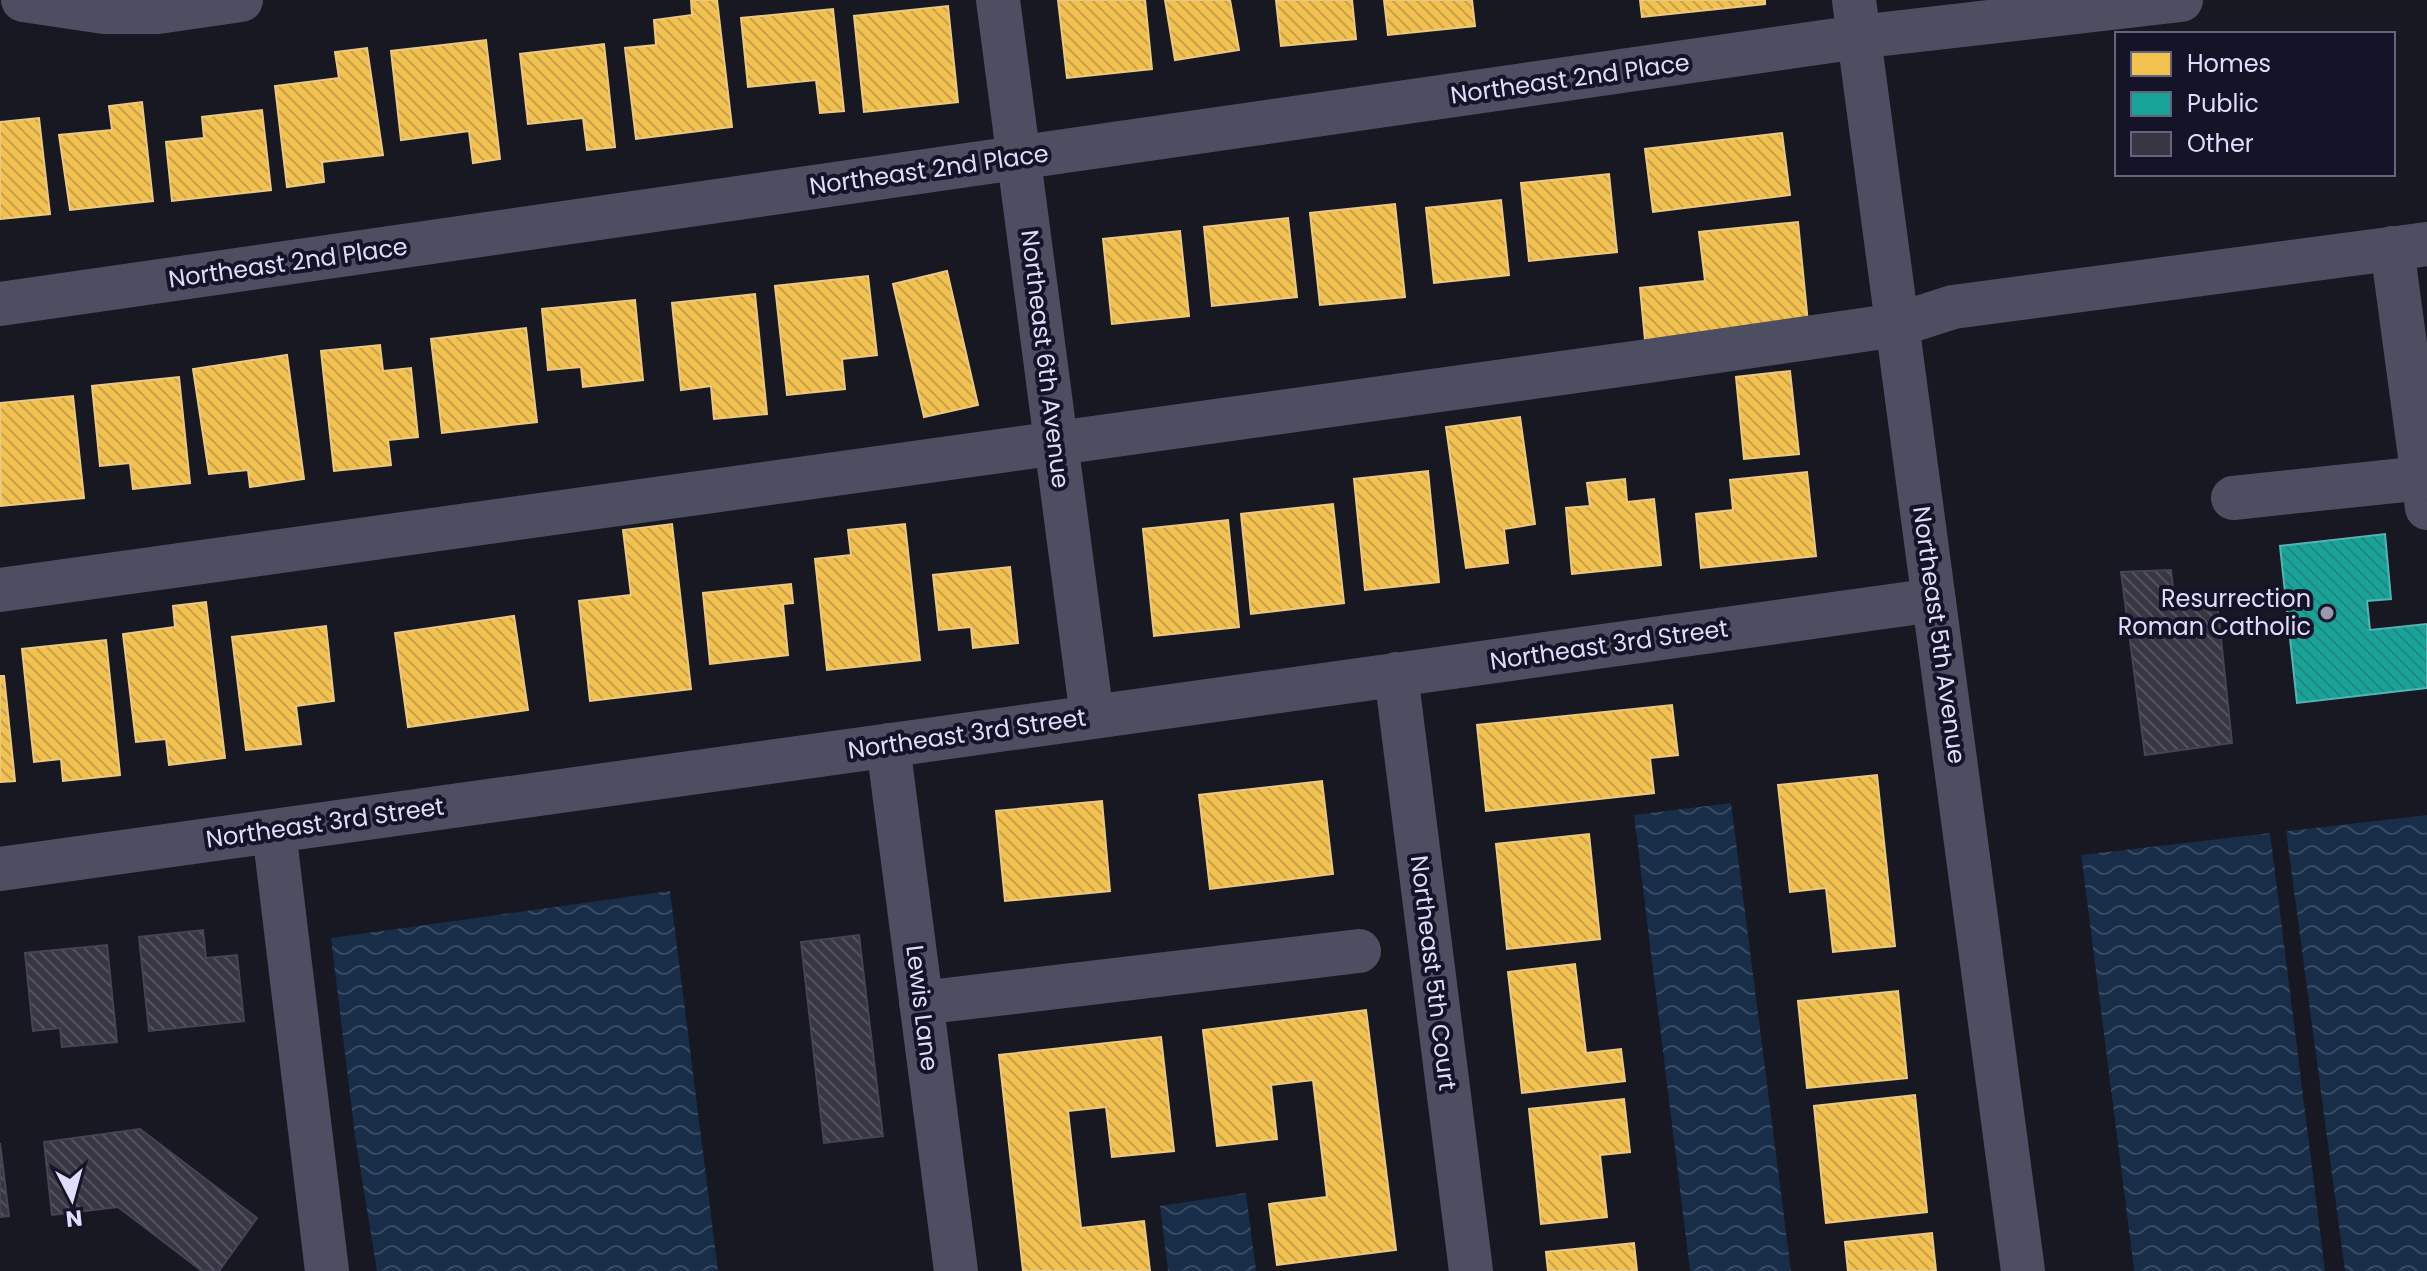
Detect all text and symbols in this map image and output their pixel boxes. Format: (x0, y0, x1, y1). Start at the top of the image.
legend (2115, 32, 2395, 176)
street label: Northeast 2nd Place (1448, 45, 1692, 112)
text: Homes (2187, 47, 2271, 80)
text: Public (2187, 87, 2259, 120)
text: Other (2187, 127, 2254, 160)
street label: Northeast 2nd Place (807, 136, 1051, 203)
street label: Northeast 6th Avenue (1013, 228, 1078, 490)
street label: Northeast 2nd Place (166, 229, 410, 296)
street label: Northeast 5th Avenue (1905, 504, 1974, 766)
place label: Resurrection Roman Catholic (2118, 582, 2311, 643)
marker: Resurrection Roman Catholic (2318, 604, 2336, 622)
street label: Northeast 3rd Street (1488, 611, 1730, 678)
street label: Northeast 3rd Street (846, 700, 1088, 767)
street label: Northeast 3rd Street (204, 789, 446, 856)
street label: Northeast 5th Court (1403, 854, 1464, 1092)
street label: Lewis Lane (898, 943, 947, 1073)
north arrow (32, 1159, 112, 1239)
text: N (64, 1202, 84, 1235)

